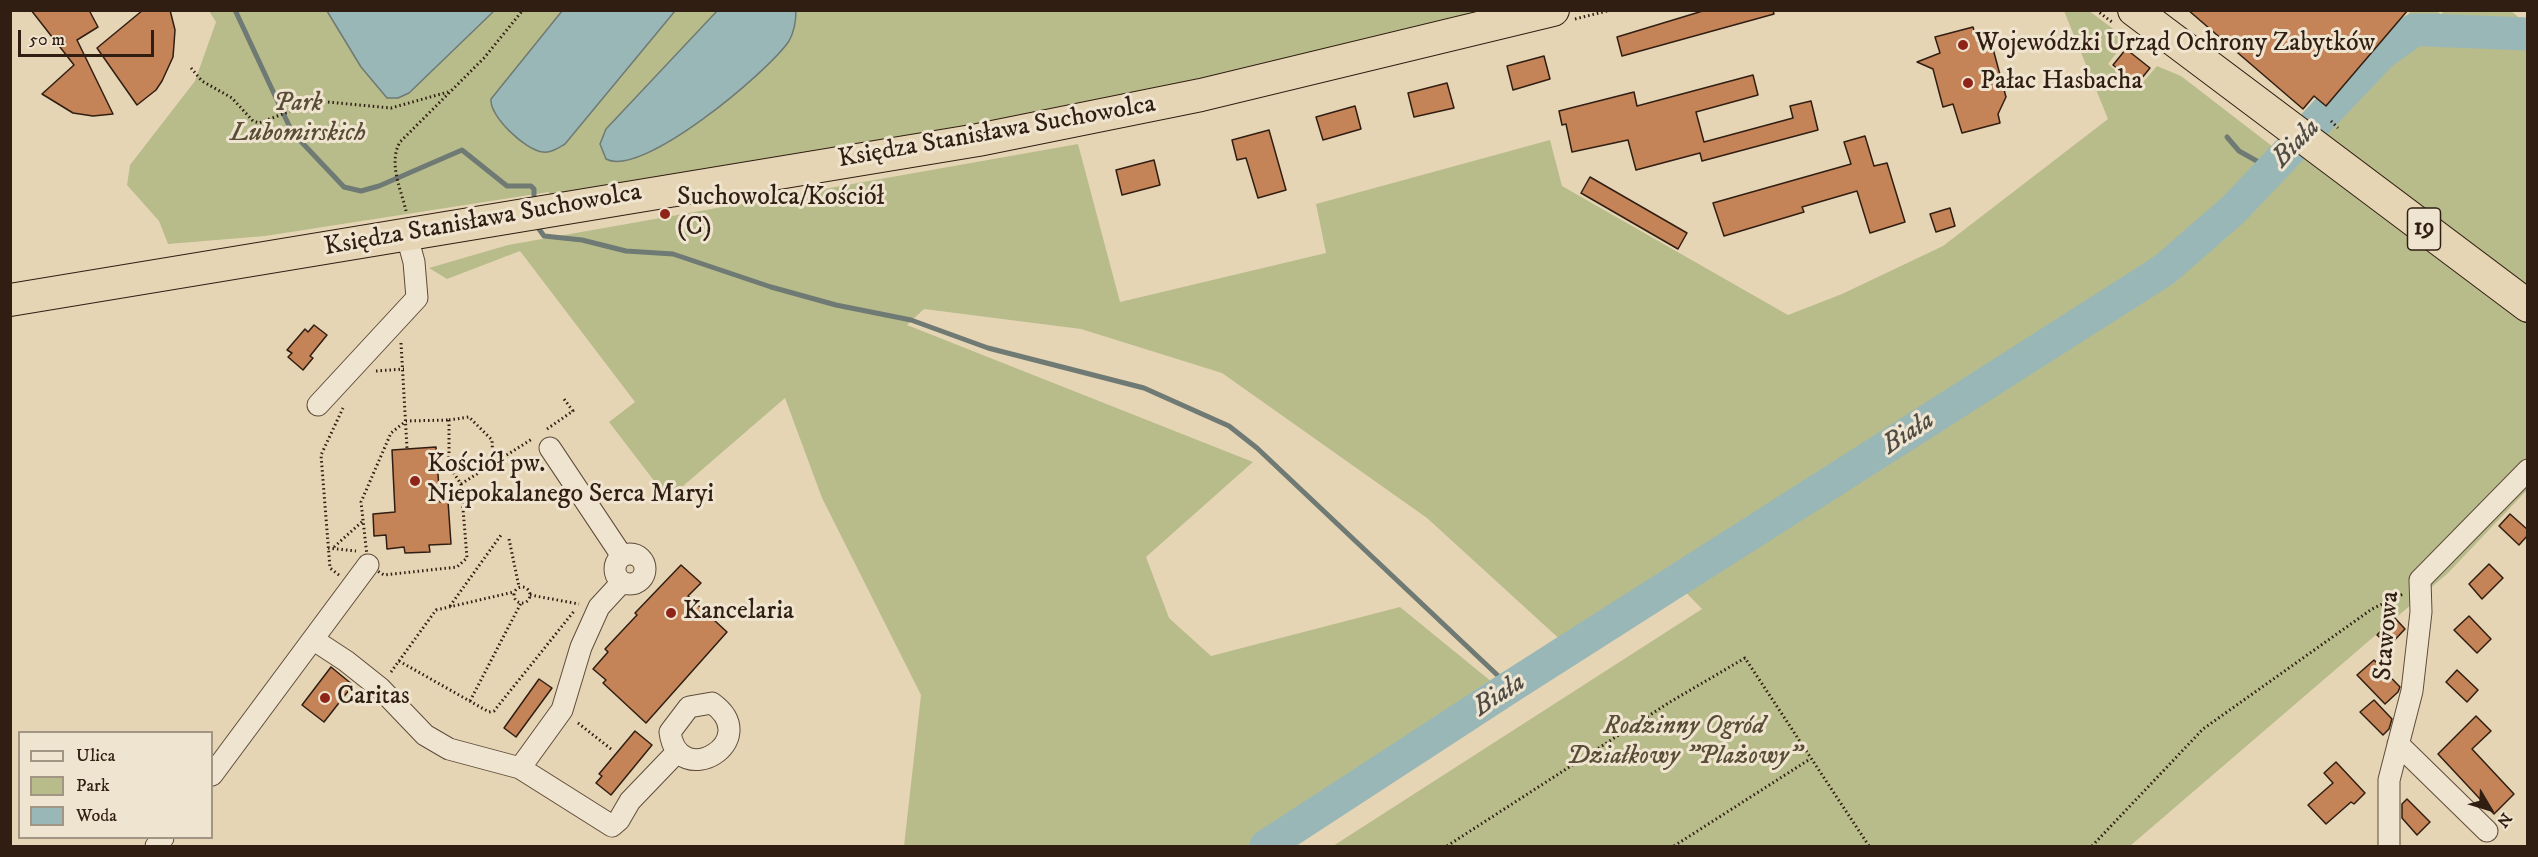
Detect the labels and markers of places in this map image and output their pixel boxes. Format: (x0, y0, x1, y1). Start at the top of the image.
place label: Wojewódzki Urząd Ochrony Zabytków (1975, 29, 2375, 61)
marker: Wojewódzki Urząd Ochrony Zabytków (1956, 38, 1970, 52)
place label: Pałac Hasbacha (1980, 67, 2142, 99)
marker: Pałac Hasbacha (1961, 76, 1975, 90)
place label: Suchowolca/Kościół (C) (677, 183, 884, 244)
marker: Suchowolca/Kościół (C) (658, 207, 672, 221)
place label: Kościół pw. Niepokalanego Serca Maryi (427, 450, 714, 512)
marker: Kościół pw. Niepokalanego Serca Maryi (408, 474, 422, 488)
place label: Kancelaria (683, 597, 794, 629)
marker: Kancelaria (664, 606, 678, 620)
place label: Caritas (337, 682, 410, 714)
marker: Caritas (318, 691, 332, 705)

